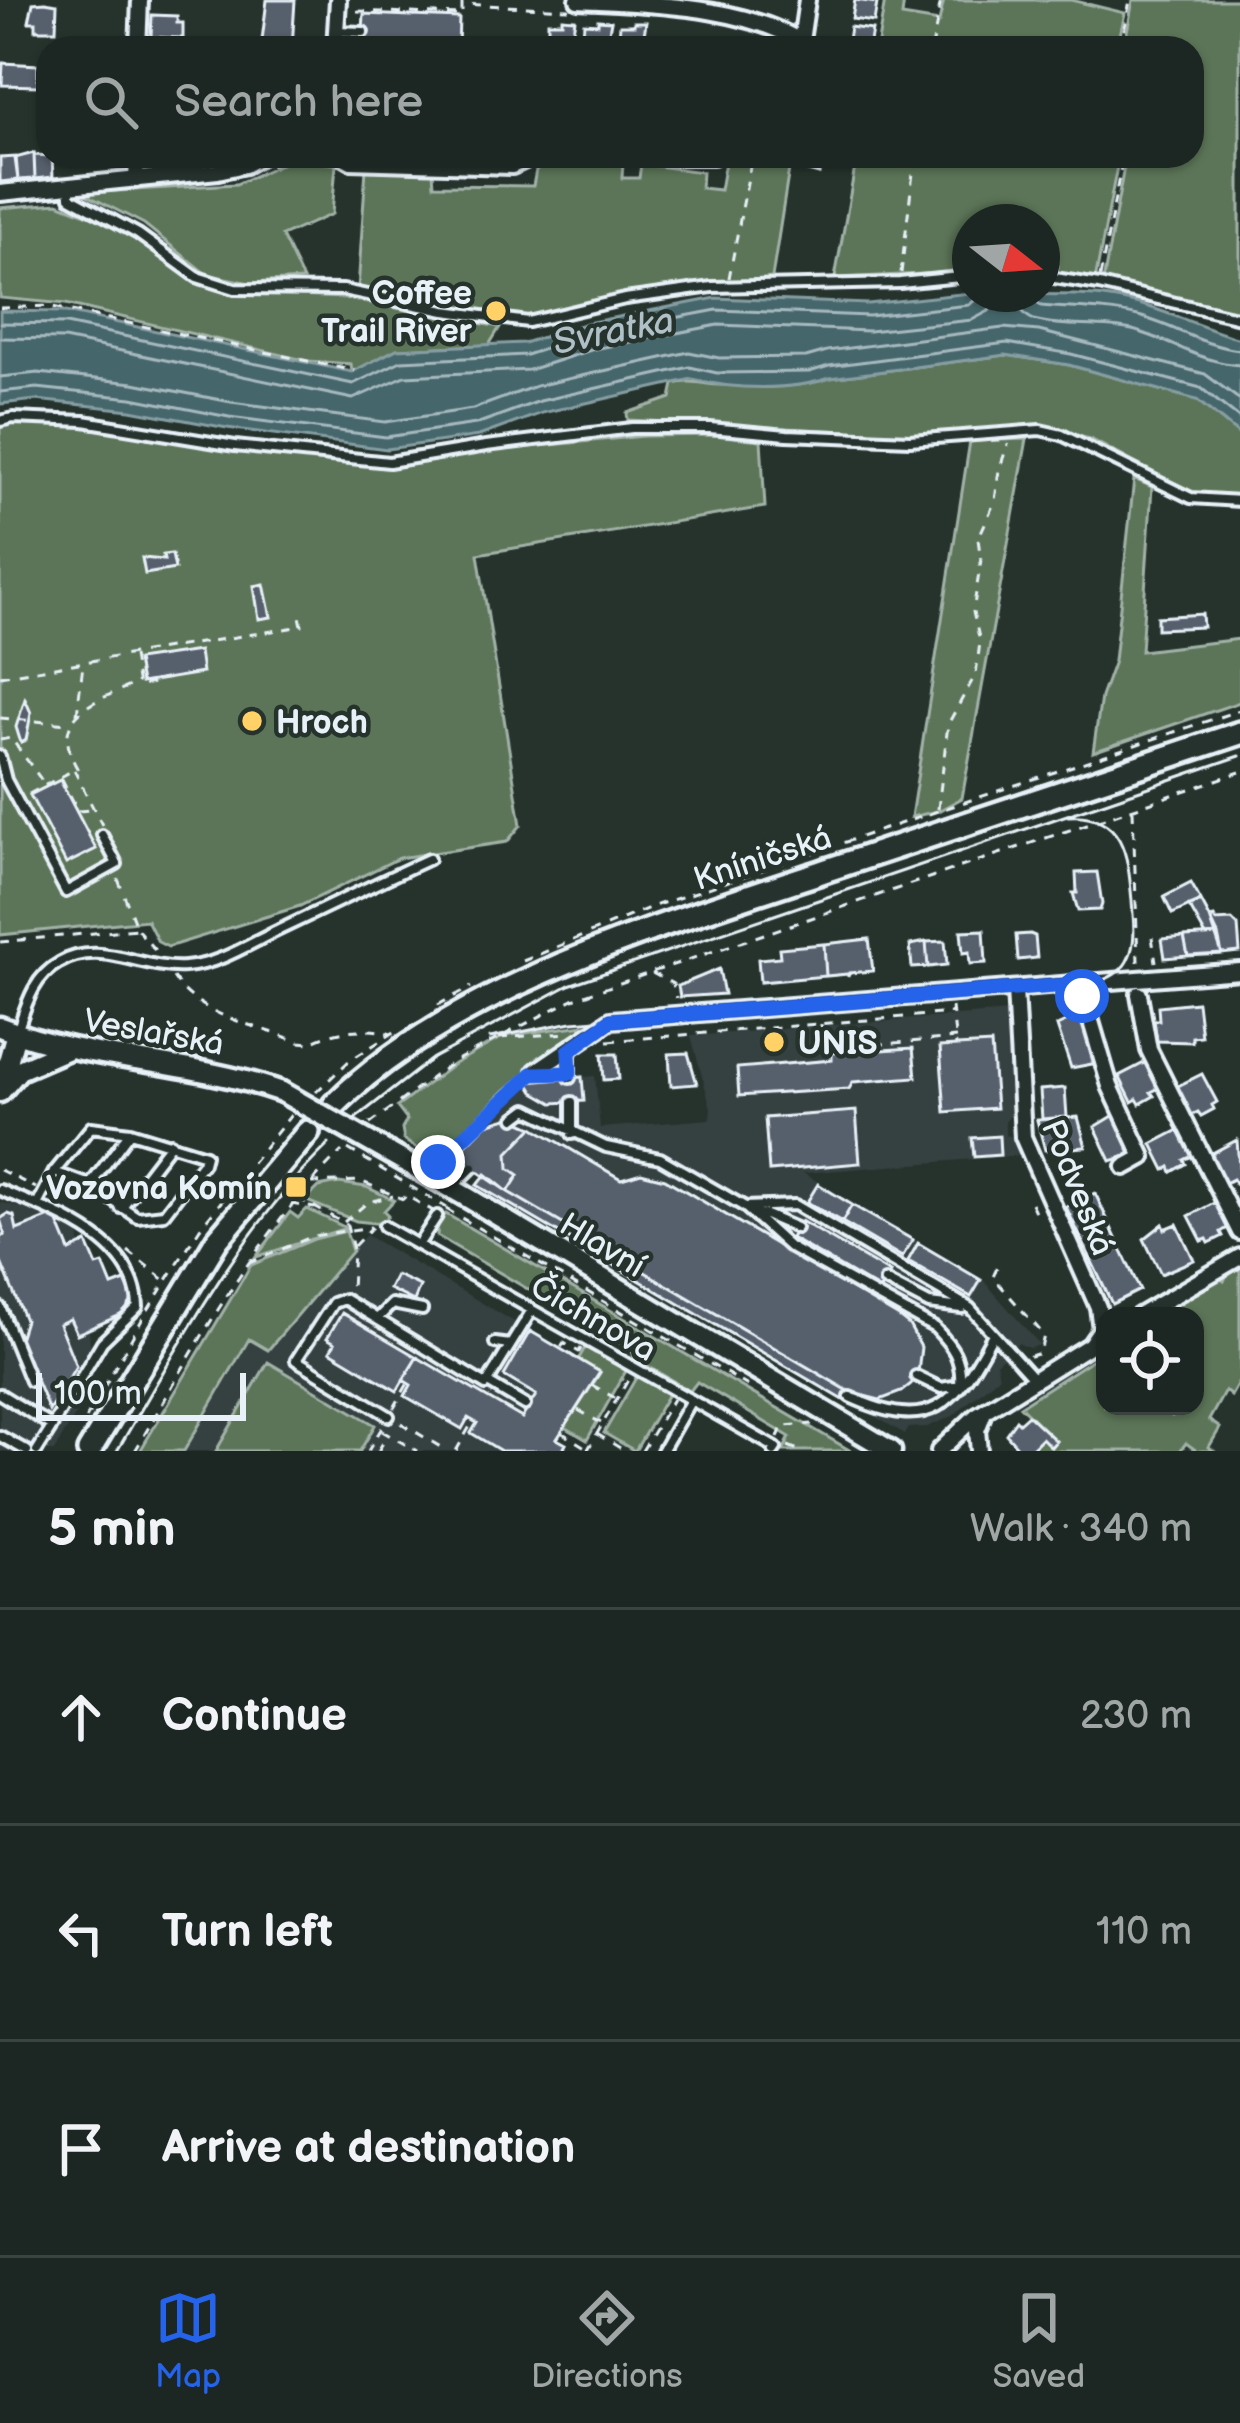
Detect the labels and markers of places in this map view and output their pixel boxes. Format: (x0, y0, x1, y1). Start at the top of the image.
place label: Coffee Trail River (321, 274, 473, 352)
marker: Coffee Trail River (483, 298, 509, 324)
place label: Hroch (276, 703, 368, 743)
marker: Hroch (239, 708, 265, 734)
place label: UNIS (798, 1024, 878, 1064)
marker: UNIS (761, 1029, 787, 1055)
place label: Vozovna Komín (46, 1169, 272, 1209)
marker: Vozovna Komín (283, 1174, 309, 1200)

